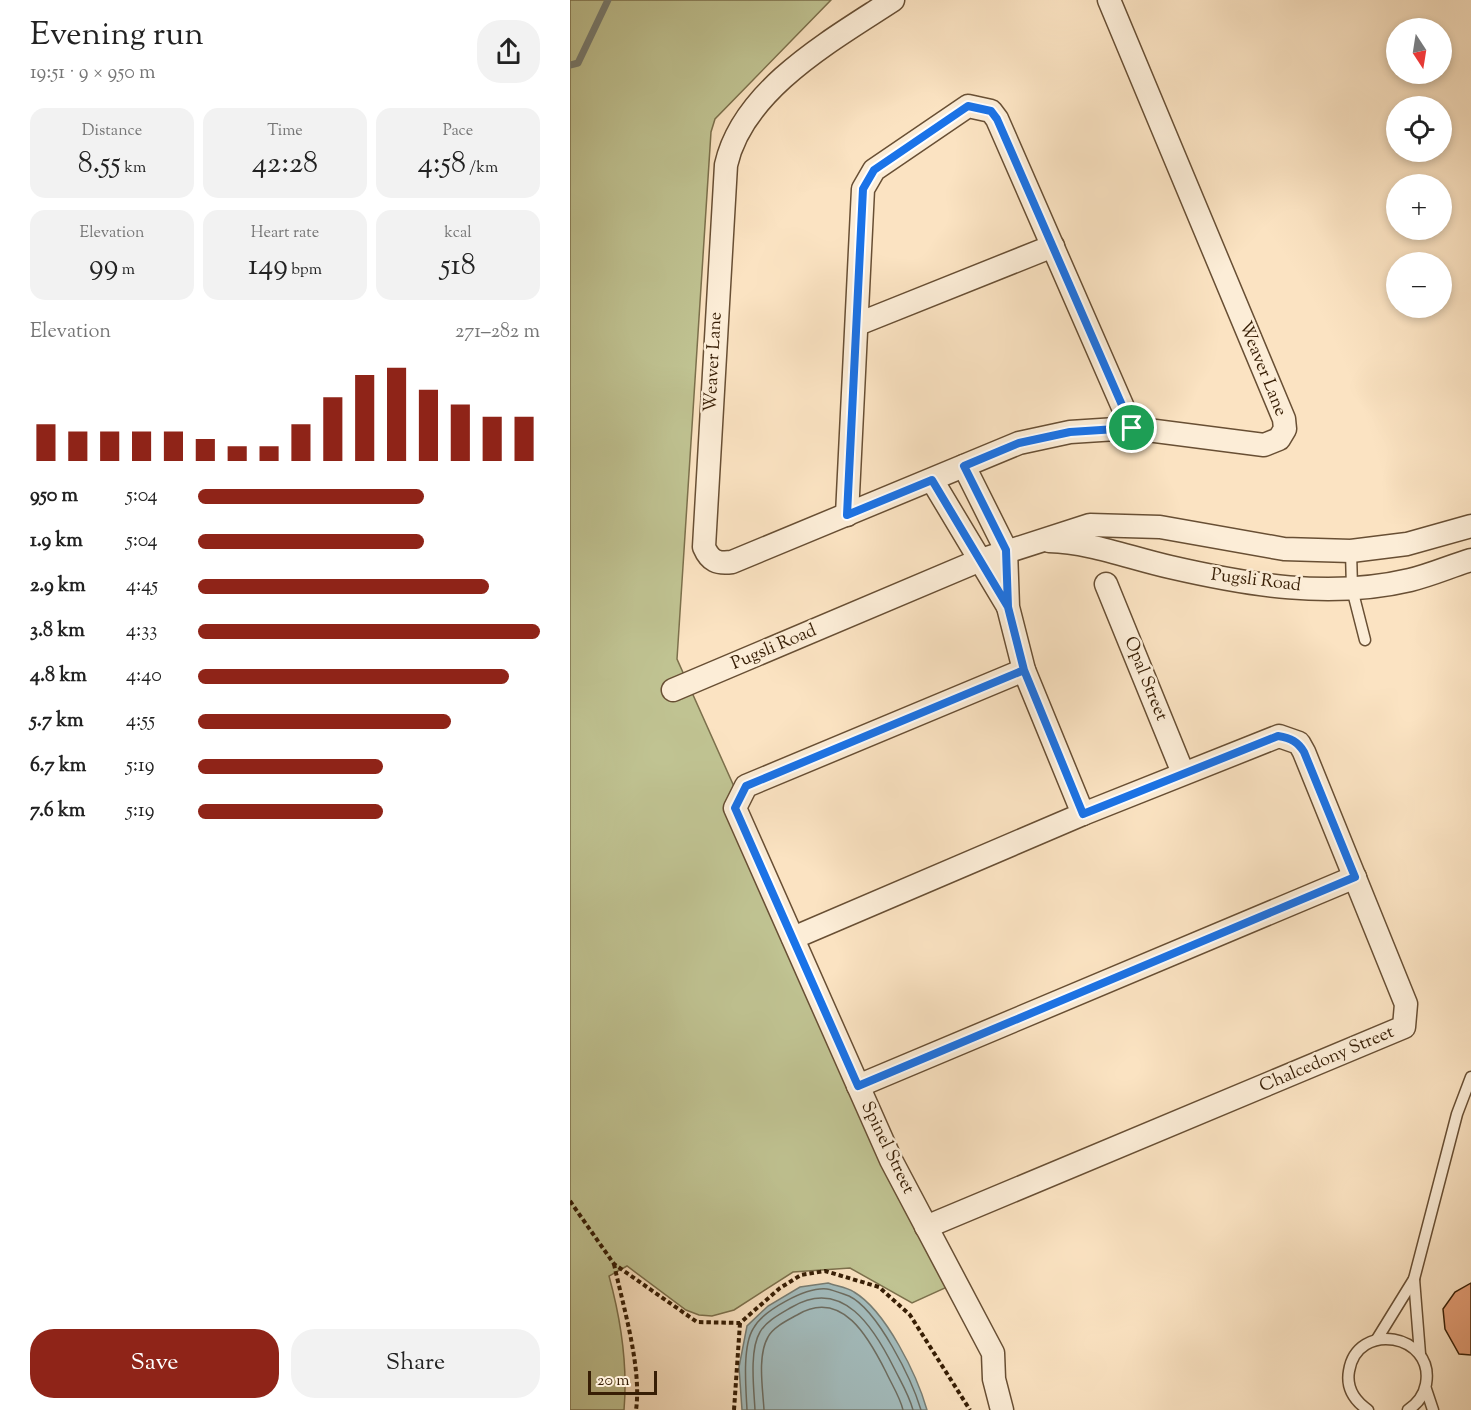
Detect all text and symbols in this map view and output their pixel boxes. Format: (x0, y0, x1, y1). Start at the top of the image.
text: Evening run (30, 12, 204, 60)
north arrow (1386, 18, 1452, 84)
map controls (1386, 18, 1452, 318)
button: share (477, 20, 540, 83)
text: 19:51 · 9 × 950 m (30, 59, 156, 88)
button: locate (1386, 96, 1452, 162)
text: Distance (82, 120, 142, 143)
text: Time (267, 120, 303, 143)
text: Pace (443, 120, 473, 143)
text: 8.55 (78, 143, 121, 186)
text: 42:28 (252, 143, 318, 186)
text: 4:58 (418, 143, 466, 186)
text: km (121, 157, 146, 180)
text: /km (466, 157, 498, 180)
button: + (1386, 174, 1452, 240)
text: Elevation (80, 222, 144, 245)
text: Heart rate (251, 222, 319, 245)
text: kcal (444, 222, 472, 245)
text: 99 (89, 245, 118, 288)
text: 149 (248, 245, 288, 288)
text: 518 (440, 245, 476, 288)
button: − (1386, 252, 1452, 318)
text: m (118, 259, 135, 282)
text: bpm (288, 259, 322, 282)
street label: Weaver Lane (698, 311, 730, 413)
text: Elevation (30, 318, 111, 347)
text: 271–282 m (455, 318, 540, 347)
street label: Weaver Lane (1231, 318, 1293, 420)
pin (1106, 402, 1157, 453)
icon: arrive (1115, 411, 1148, 444)
text: 950 m (30, 482, 78, 511)
text: 5:04 (126, 482, 158, 511)
text: 1.9 km (30, 527, 83, 556)
text: 5:04 (126, 527, 158, 556)
street label: Pugsli Road (1209, 563, 1303, 599)
text: 2.9 km (30, 572, 85, 601)
text: 4:45 (126, 572, 158, 601)
text: 3.8 km (30, 617, 85, 646)
text: 4:33 (126, 617, 157, 646)
street label: Pugsli Road (727, 618, 821, 678)
street label: Opal Street (1116, 633, 1174, 725)
text: 4.8 km (30, 662, 87, 691)
text: 4:40 (126, 662, 162, 691)
text: 5.7 km (30, 707, 84, 736)
text: 4:55 (126, 707, 155, 736)
text: 6.7 km (30, 752, 86, 781)
text: 5:19 (126, 752, 154, 781)
text: 7.6 km (30, 797, 85, 826)
text: 5:19 (126, 797, 154, 826)
street label: Chalcedony Street (1256, 1020, 1398, 1100)
street label: Spinel Street (853, 1097, 921, 1199)
button: Save (30, 1329, 279, 1398)
button: Share (291, 1329, 540, 1398)
scale bar (588, 1368, 657, 1396)
text: 20 m (597, 1370, 630, 1393)

